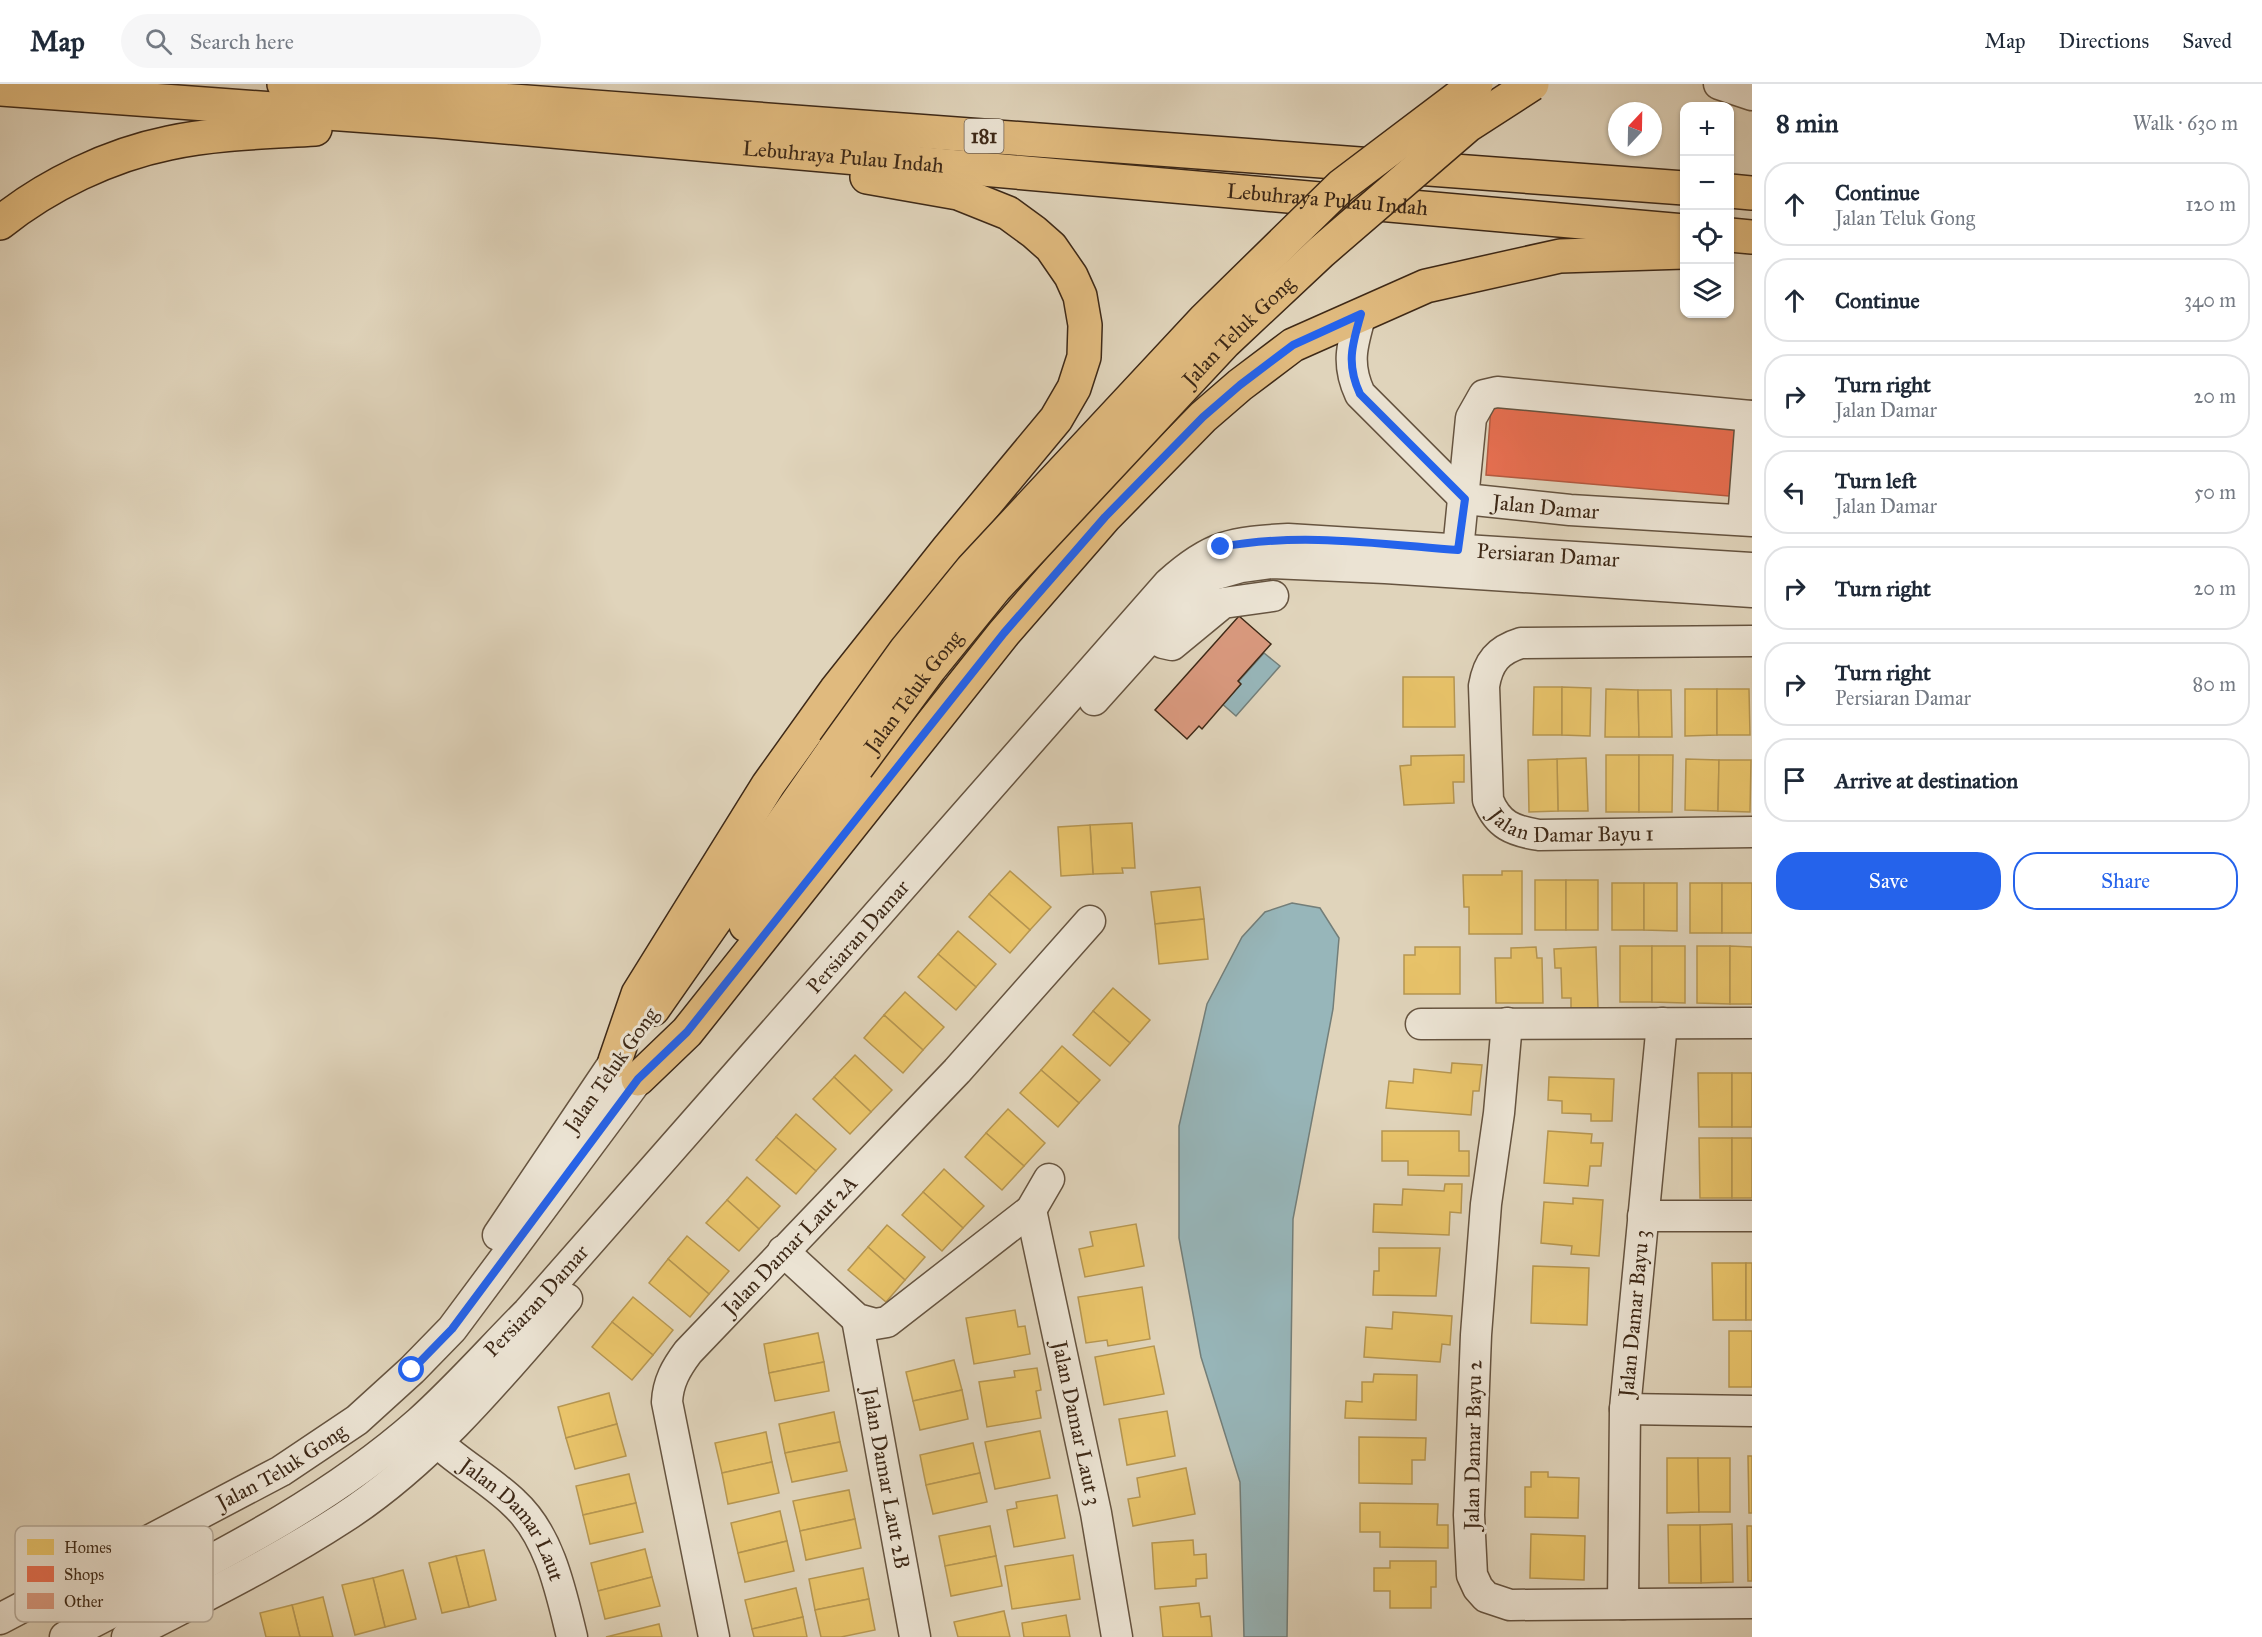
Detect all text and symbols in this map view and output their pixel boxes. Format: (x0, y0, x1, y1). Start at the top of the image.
search box (121, 14, 541, 68)
text: Map (30, 24, 85, 59)
icon: search (142, 25, 175, 58)
text: Search here (190, 28, 294, 55)
text: Map (1985, 28, 2026, 54)
text: Directions (2059, 28, 2149, 54)
text: Saved (2182, 28, 2232, 54)
north arrow (1608, 102, 1662, 156)
map controls (1680, 102, 1734, 318)
button: + (1680, 102, 1734, 156)
text: 8 min (1776, 107, 1839, 139)
text: Walk · 630 m (2133, 111, 2238, 135)
road number: 181 (964, 119, 1004, 153)
street label: Lebuhraya Pulau Indah (742, 135, 945, 179)
button: − (1680, 156, 1734, 210)
street label: Lebuhraya Pulau Indah (1226, 178, 1429, 221)
text: Continue (1835, 179, 1920, 206)
icon: ahead (1778, 188, 1811, 221)
text: 120 m (2185, 192, 2236, 216)
text: Jalan Teluk Gong (1835, 206, 1975, 230)
button: locate (1680, 210, 1734, 264)
button: layers (1680, 264, 1734, 318)
street label: Jalan Teluk Gong (1176, 270, 1300, 394)
icon: ahead (1778, 284, 1811, 317)
text: Continue (1835, 287, 1920, 314)
text: 340 m (2184, 288, 2236, 312)
text: Turn right (1835, 371, 1931, 398)
icon: right (1778, 380, 1811, 413)
text: 20 m (2193, 384, 2236, 408)
text: Jalan Damar (1835, 398, 1937, 422)
text: Turn left (1835, 467, 1917, 494)
icon: left (1778, 476, 1811, 509)
text: 50 m (2194, 480, 2236, 504)
street label: Jalan Damar (1489, 489, 1600, 525)
text: Jalan Damar (1835, 494, 1937, 518)
route end (1207, 533, 1233, 559)
street label: Persiaran Damar (1476, 538, 1620, 573)
icon: right (1778, 572, 1811, 605)
text: Turn right (1835, 575, 1931, 602)
text: 20 m (2193, 576, 2236, 600)
street label: Jalan Teluk Gong (857, 625, 968, 760)
text: Turn right (1835, 659, 1931, 686)
icon: right (1778, 668, 1811, 701)
text: 80 m (2193, 672, 2236, 696)
text: Persiaran Damar (1835, 686, 1971, 710)
icon: arrive (1778, 764, 1811, 797)
text: Arrive at destination (1835, 767, 2018, 794)
street label: Jalan Damar Bayu 1 (1482, 802, 1654, 848)
button: Save (1776, 852, 2001, 910)
button: Share (2013, 852, 2238, 910)
street label: Persiaran Damar (801, 874, 915, 999)
street label: Jalan Teluk Gong (557, 1002, 664, 1139)
street label: Jalan Damar Laut 2A (716, 1170, 863, 1322)
street label: Jalan Damar Bayu 3 (1613, 1228, 1655, 1400)
street label: Persiaran Damar (479, 1239, 594, 1362)
street label: Jalan Damar Laut 3 (1046, 1336, 1107, 1508)
route start (398, 1356, 424, 1382)
street label: Jalan Damar Bayu 2 (1458, 1359, 1487, 1532)
street label: Jalan Damar Laut 2B (856, 1384, 915, 1571)
street label: Jalan Teluk Gong (210, 1418, 351, 1517)
street label: Jalan Damar Laut (453, 1451, 570, 1585)
legend (15, 1526, 213, 1622)
text: Homes (64, 1538, 112, 1557)
text: Shops (64, 1565, 104, 1584)
text: Other (64, 1592, 103, 1611)

